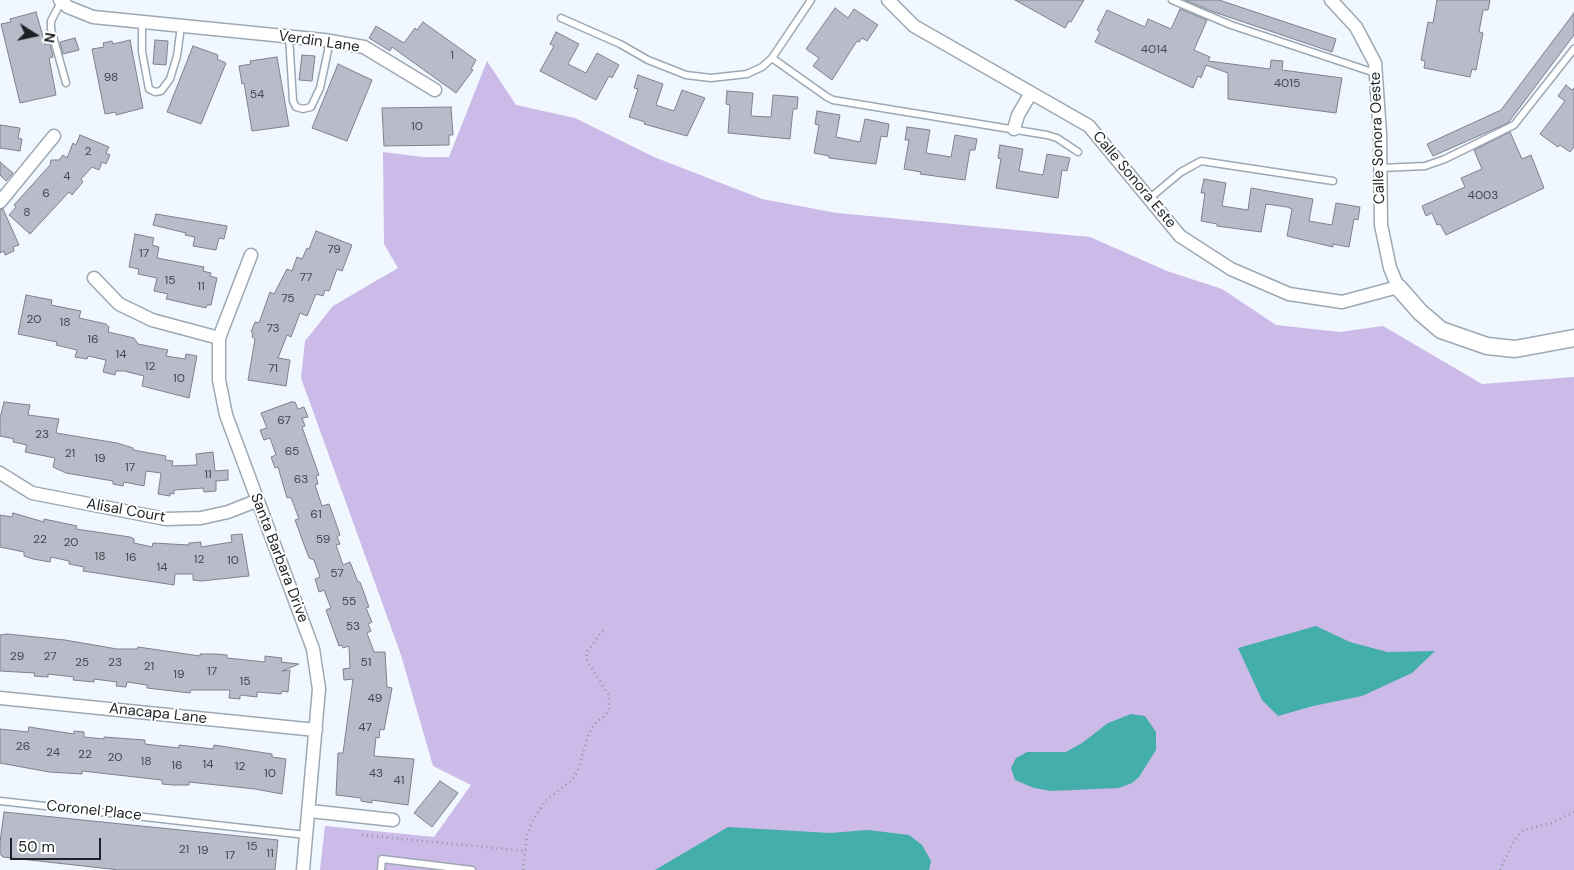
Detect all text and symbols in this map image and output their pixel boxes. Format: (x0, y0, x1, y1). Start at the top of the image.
north arrow (10, 10, 60, 60)
street label: Verdin Lane (277, 27, 361, 57)
text: N (40, 31, 60, 44)
house number: 4014 (1141, 43, 1167, 57)
house number: 1 (450, 49, 454, 63)
house number: 98 (104, 71, 118, 85)
street label: Calle Sonora Oeste (1367, 72, 1389, 204)
house number: 4015 (1274, 77, 1300, 91)
house number: 54 (250, 88, 264, 102)
house number: 10 (411, 120, 423, 134)
street label: Calle Sonora Este (1088, 128, 1180, 232)
house number: 2 (85, 145, 91, 159)
house number: 4 (63, 170, 71, 184)
house number: 6 (42, 187, 50, 201)
house number: 4003 (1468, 189, 1498, 203)
house number: 8 (23, 206, 31, 220)
house number: 79 (327, 243, 341, 257)
house number: 17 (139, 247, 149, 261)
house number: 77 (300, 271, 312, 285)
house number: 15 (164, 274, 176, 288)
house number: 11 (197, 280, 205, 294)
house number: 75 (281, 292, 295, 306)
house number: 20 (27, 313, 41, 327)
house number: 18 (59, 316, 71, 330)
house number: 73 (266, 322, 280, 336)
house number: 16 (87, 333, 99, 347)
house number: 14 (115, 348, 127, 362)
house number: 12 (145, 360, 155, 374)
house number: 71 (268, 362, 278, 376)
house number: 10 (173, 372, 185, 386)
house number: 67 (277, 414, 291, 428)
house number: 23 (35, 428, 49, 442)
house number: 65 (285, 445, 299, 459)
house number: 21 (65, 447, 75, 461)
house number: 19 (94, 452, 106, 466)
house number: 17 (125, 461, 135, 475)
house number: 11 (204, 468, 212, 482)
house number: 63 (294, 473, 308, 487)
street label: Santa Barbara Drive (246, 491, 312, 625)
street label: Alisal Court (85, 495, 167, 527)
house number: 61 (310, 508, 322, 522)
house number: 22 (33, 533, 47, 547)
house number: 59 (316, 533, 330, 547)
house number: 20 (64, 536, 78, 550)
house number: 18 (94, 550, 106, 564)
house number: 16 (125, 551, 137, 565)
house number: 12 (194, 553, 204, 567)
house number: 10 (227, 554, 239, 568)
house number: 14 (156, 561, 168, 575)
house number: 57 (330, 567, 344, 581)
house number: 55 (342, 595, 356, 609)
house number: 53 (346, 620, 360, 634)
house number: 29 (10, 650, 24, 664)
house number: 27 (43, 650, 57, 664)
house number: 25 (75, 656, 89, 670)
house number: 23 (108, 656, 122, 670)
house number: 51 (360, 656, 372, 670)
house number: 21 (144, 660, 154, 674)
house number: 17 (207, 665, 217, 679)
house number: 19 (173, 668, 185, 682)
house number: 15 (239, 675, 251, 689)
house number: 49 (368, 692, 382, 706)
street label: Anacapa Lane (108, 700, 208, 728)
house number: 47 (358, 721, 372, 735)
house number: 26 (16, 740, 30, 754)
house number: 24 (46, 746, 60, 760)
house number: 22 (78, 748, 92, 762)
house number: 20 (108, 751, 122, 765)
house number: 18 (140, 755, 152, 769)
house number: 14 (202, 758, 214, 772)
house number: 16 (171, 759, 183, 773)
house number: 12 (235, 760, 245, 774)
house number: 10 (264, 767, 276, 781)
house number: 43 (369, 767, 383, 781)
house number: 41 (393, 774, 405, 788)
street label: Coronel Place (46, 797, 142, 825)
scale bar (12, 828, 104, 860)
text: 50 m (18, 837, 55, 857)
house number: 15 (246, 840, 258, 854)
house number: 21 (179, 843, 189, 857)
house number: 19 (197, 844, 209, 858)
house number: 11 (266, 847, 274, 861)
house number: 17 (225, 849, 235, 863)

